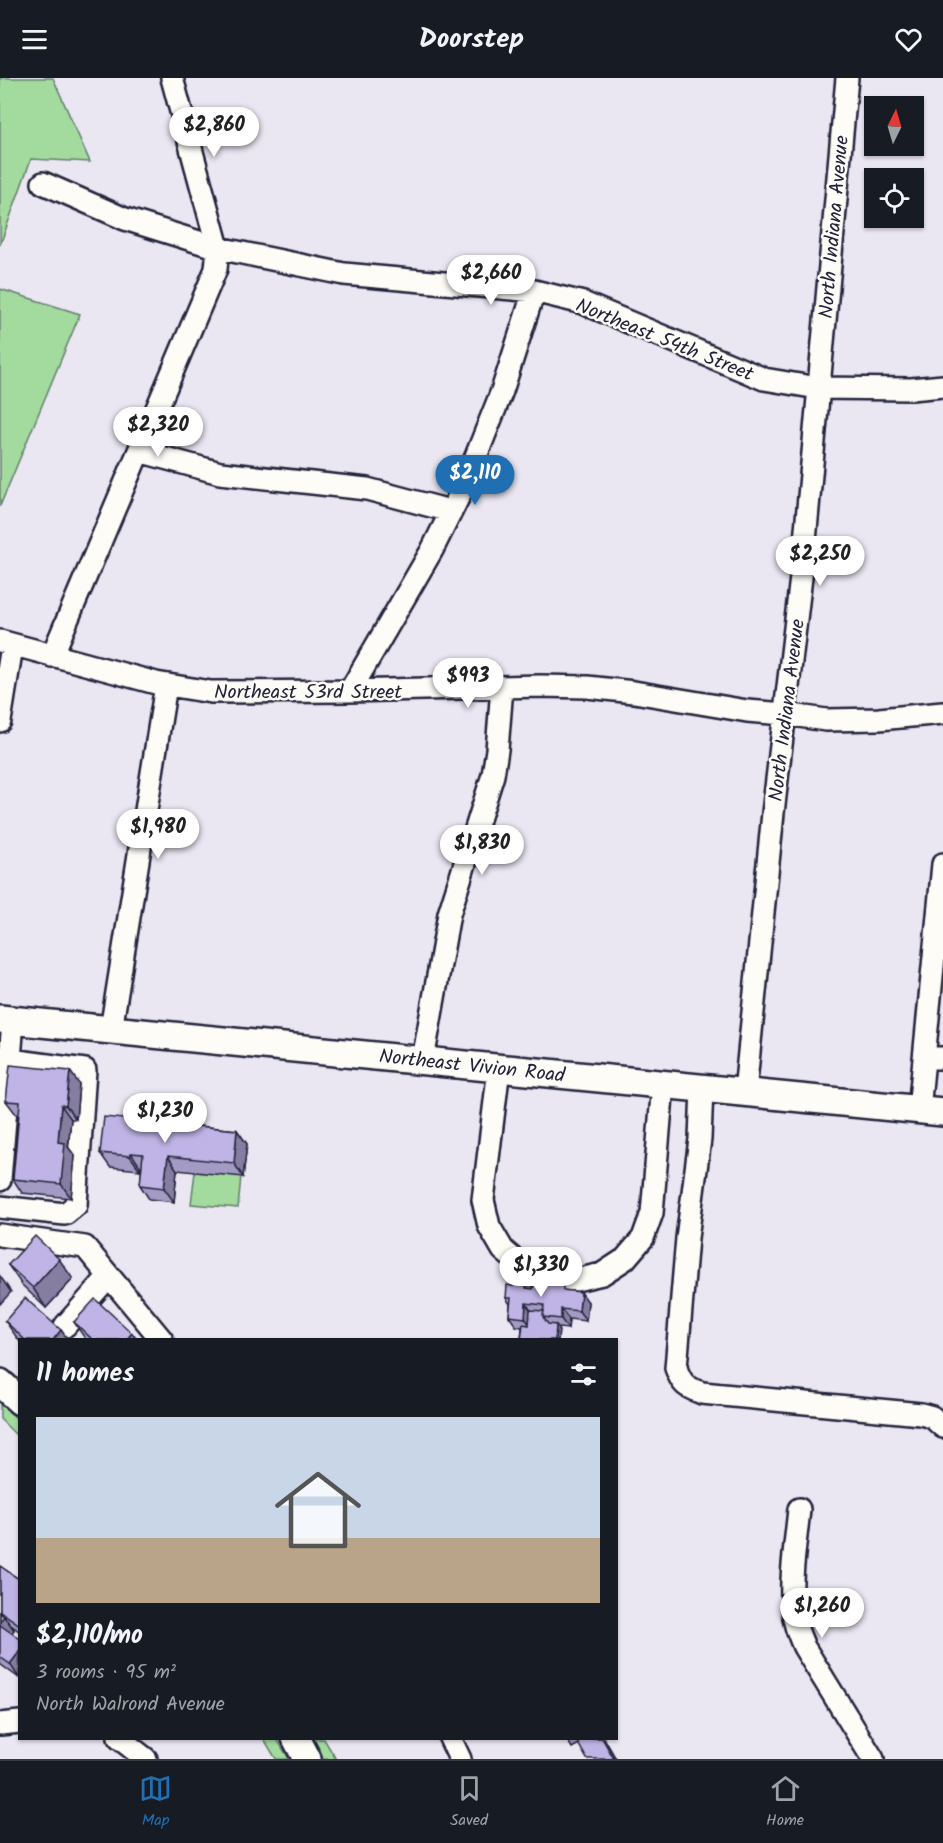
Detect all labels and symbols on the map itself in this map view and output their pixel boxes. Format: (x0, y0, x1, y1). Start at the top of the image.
north arrow (864, 96, 924, 156)
pin: $2,860 (165, 107, 263, 158)
street label: North Indiana Avenue (811, 134, 859, 320)
pin: $2,660 (442, 255, 540, 306)
street label: Northeast 54th Street (570, 291, 758, 391)
pin: $2,320 (109, 407, 207, 458)
pin: $2,110 (426, 455, 524, 506)
pin: $2,250 (771, 536, 869, 587)
street label: North Indiana Avenue (761, 617, 815, 803)
pin: $993 (432, 658, 504, 709)
street label: Northeast 53rd Street (214, 677, 402, 709)
pin: $1,980 (109, 809, 207, 860)
pin: $1,830 (433, 825, 531, 876)
street label: Northeast Vivion Road (377, 1041, 567, 1093)
pin: $1,230 (116, 1093, 214, 1144)
pin: $1,330 (492, 1247, 590, 1298)
pin: $1,260 (773, 1588, 871, 1639)

